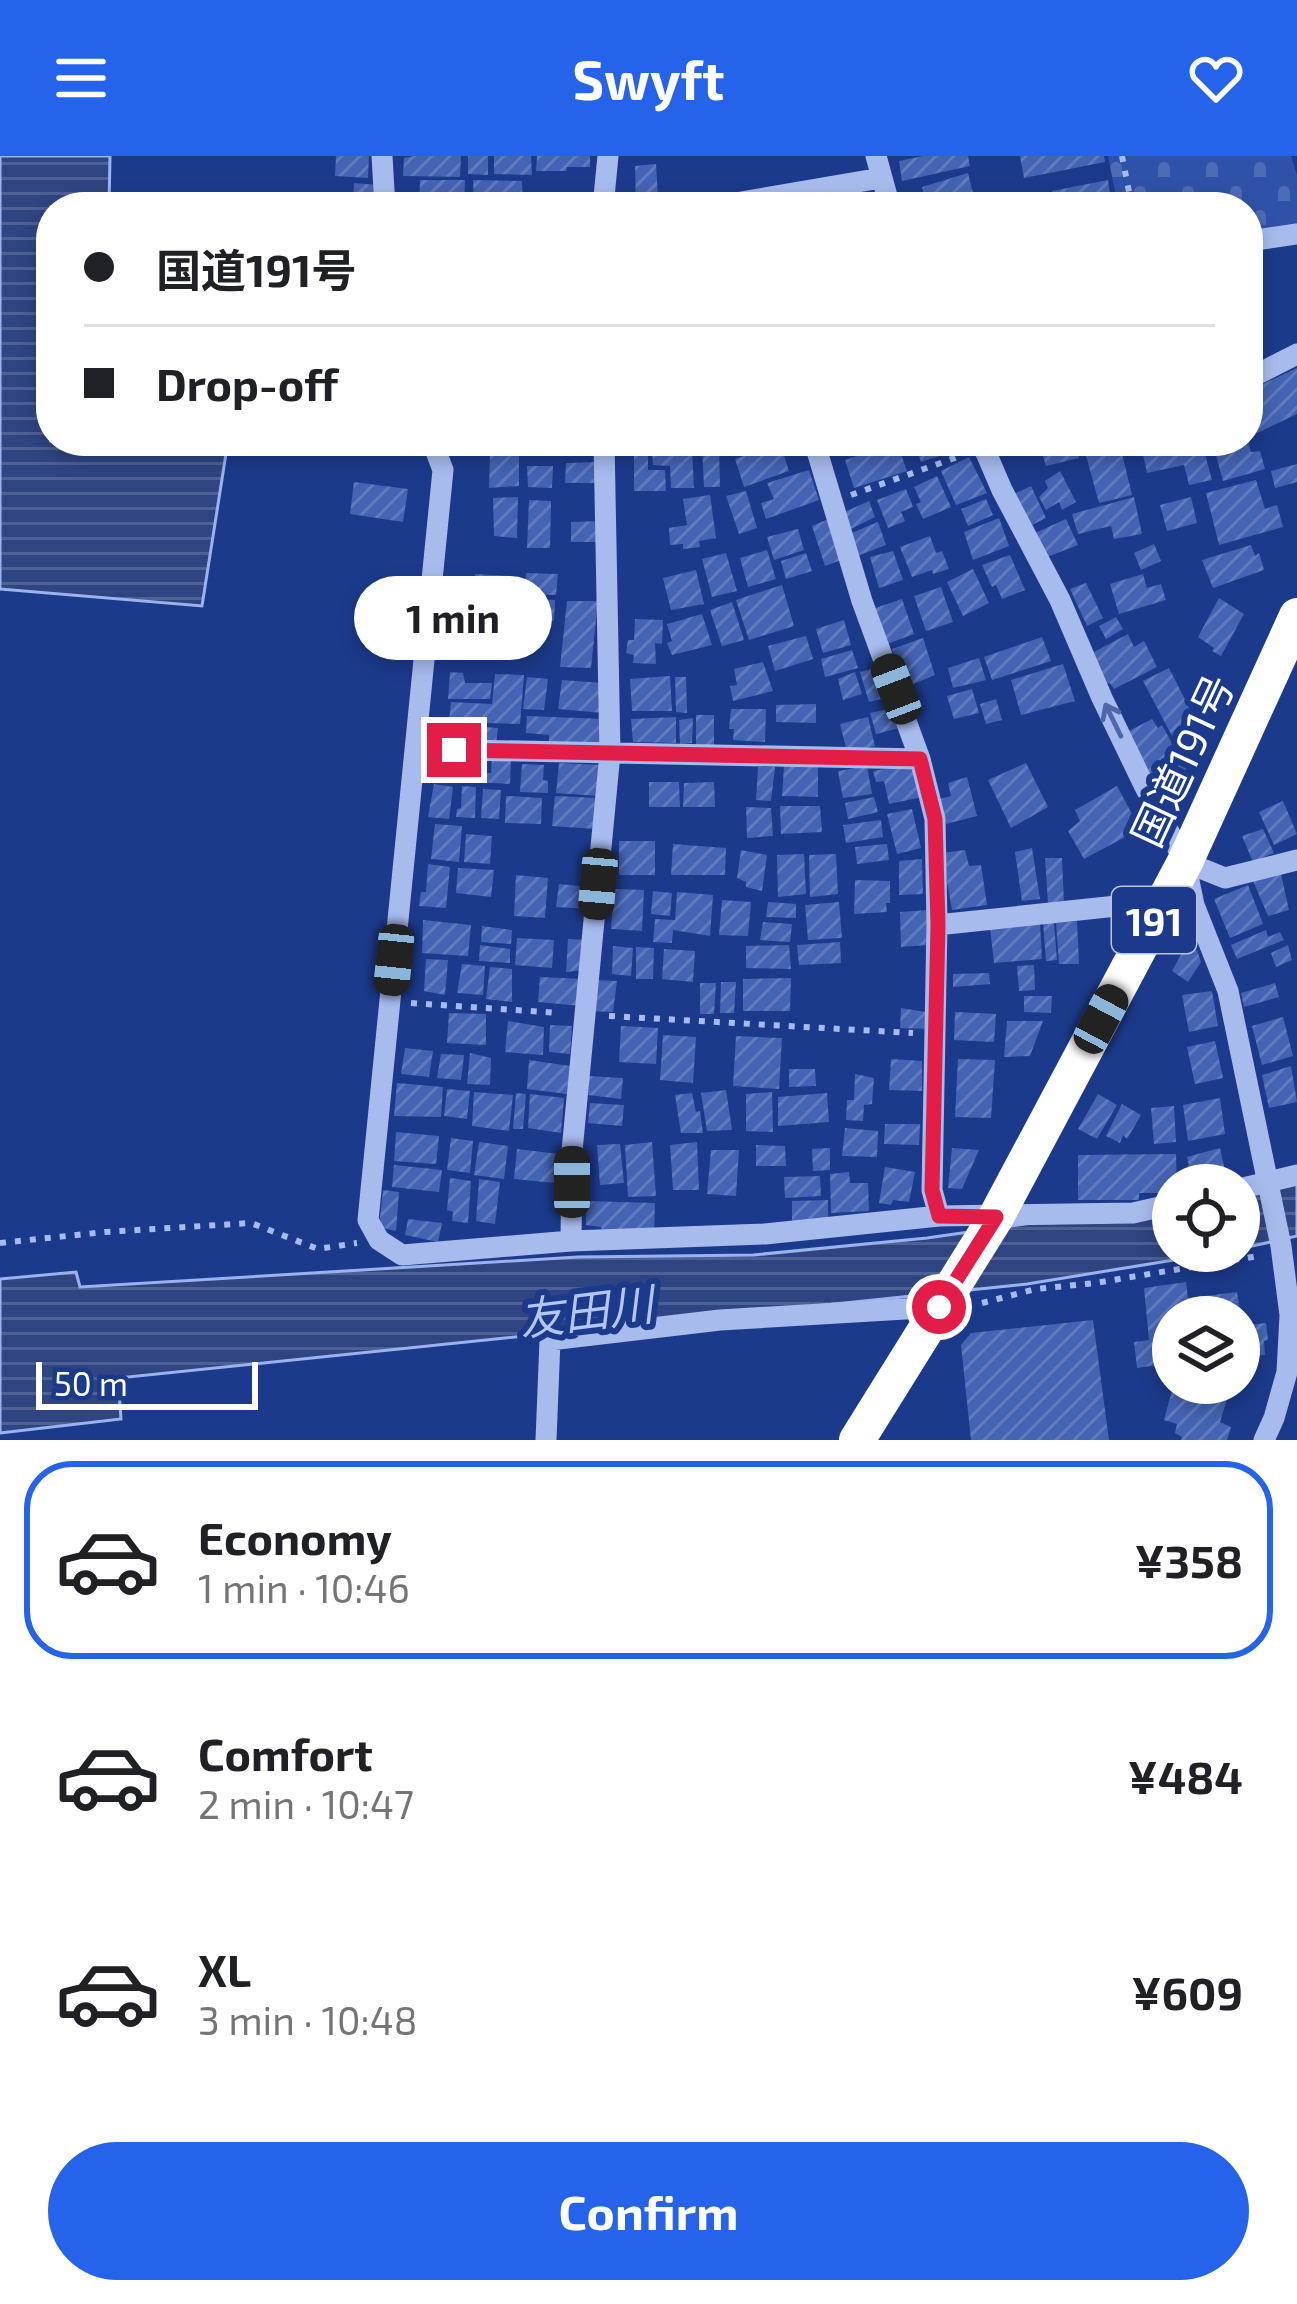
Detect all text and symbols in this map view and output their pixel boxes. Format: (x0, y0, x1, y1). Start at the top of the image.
icon: menu (48, 45, 114, 111)
icon: heart (1183, 45, 1249, 111)
text: Swyft (573, 46, 724, 111)
text: 国道191号 (156, 242, 356, 296)
text: Drop-off (156, 356, 338, 410)
callout: 1 min (355, 576, 553, 660)
text: 1 min (406, 594, 500, 641)
car (866, 649, 926, 729)
street label: 国道191号 (1120, 666, 1242, 854)
one-way arrow (1100, 703, 1123, 738)
route end (427, 723, 481, 777)
car (577, 847, 619, 921)
road number: 191 (1112, 887, 1196, 953)
car (372, 922, 416, 998)
car (1068, 979, 1134, 1059)
car (554, 1146, 590, 1218)
map controls (1152, 1164, 1260, 1404)
button: locate (1152, 1164, 1260, 1272)
water label: 友田川 (516, 1274, 660, 1345)
route start (912, 1280, 966, 1334)
button: layers (1152, 1296, 1260, 1404)
scale bar (36, 1356, 258, 1409)
text: 50 m (54, 1363, 128, 1403)
icon: car (54, 1506, 162, 1614)
text: Economy (198, 1510, 392, 1564)
text: ¥358 (1135, 1533, 1243, 1587)
text: 1 min · 10:46 (198, 1564, 410, 1611)
icon: car (54, 1722, 162, 1830)
text: Comfort (198, 1726, 373, 1780)
text: ¥484 (1128, 1749, 1243, 1803)
text: 2 min · 10:47 (198, 1780, 414, 1827)
icon: car (54, 1938, 162, 2046)
text: XL (198, 1942, 251, 1996)
text: ¥609 (1132, 1965, 1243, 2019)
text: 3 min · 10:48 (198, 1996, 417, 2043)
button: Confirm (48, 2142, 1249, 2280)

